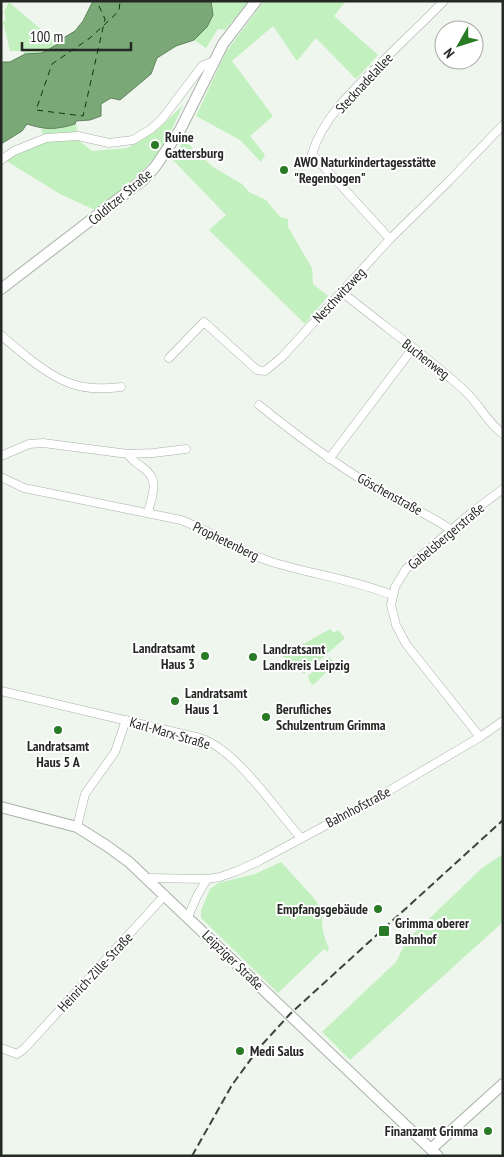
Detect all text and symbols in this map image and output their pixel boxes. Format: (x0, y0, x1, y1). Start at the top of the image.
scale bar (22, 20, 131, 52)
north arrow (434, 20, 484, 70)
text: 100 m (30, 27, 63, 46)
text: N (440, 45, 458, 62)
street label: Stecknadelallee (331, 49, 397, 117)
place label: Ruine Gattersburg (165, 128, 224, 162)
marker: Ruine Gattersburg (149, 139, 161, 151)
place label: AWO Naturkindertagesstätte "Regenbogen" (293, 153, 436, 187)
marker: AWO Naturkindertagesstätte "Regenbogen" (278, 164, 290, 176)
street label: Colditzer Straße (84, 165, 156, 229)
street label: Neschwitzweg (309, 264, 369, 326)
street label: Buchenweg (399, 335, 453, 383)
street label: Göschenstraße (354, 469, 426, 519)
street label: Gabelsbergerstraße (404, 499, 488, 573)
street label: Prophetenberg (190, 517, 262, 565)
place label: Landratsamt Haus 3 (133, 639, 195, 673)
place label: Landratsamt Landkreis Leipzig (263, 640, 350, 674)
marker: Landratsamt Haus 3 (199, 650, 211, 662)
marker: Landratsamt Landkreis Leipzig (247, 651, 259, 663)
place label: Landratsamt Haus 1 (185, 684, 247, 718)
marker: Landratsamt Haus 1 (169, 695, 181, 707)
place label: Berufliches Schulzentrum Grimma (276, 700, 386, 734)
marker: Berufliches Schulzentrum Grimma (260, 711, 272, 723)
street label: Karl-Marx-Straße (128, 713, 213, 753)
marker: Landratsamt Haus 5 A (52, 724, 64, 736)
place label: Landratsamt Haus 5 A (27, 737, 89, 771)
street label: Bahnhofstraße (323, 782, 394, 832)
place label: Empfangsgebäude (277, 900, 368, 918)
marker: Empfangsgebäude (372, 903, 384, 915)
place label: Grimma oberer Bahnhof (395, 914, 470, 948)
marker: Grimma oberer Bahnhof (377, 924, 391, 938)
street label: Leipziger Straße (198, 926, 268, 994)
street label: Heinrich-Zille-Straße (54, 928, 137, 1015)
place label: Medi Salus (250, 1042, 304, 1060)
marker: Medi Salus (234, 1045, 246, 1057)
place label: Finanzamt Grimma (385, 1122, 478, 1140)
marker: Finanzamt Grimma (482, 1125, 494, 1137)

